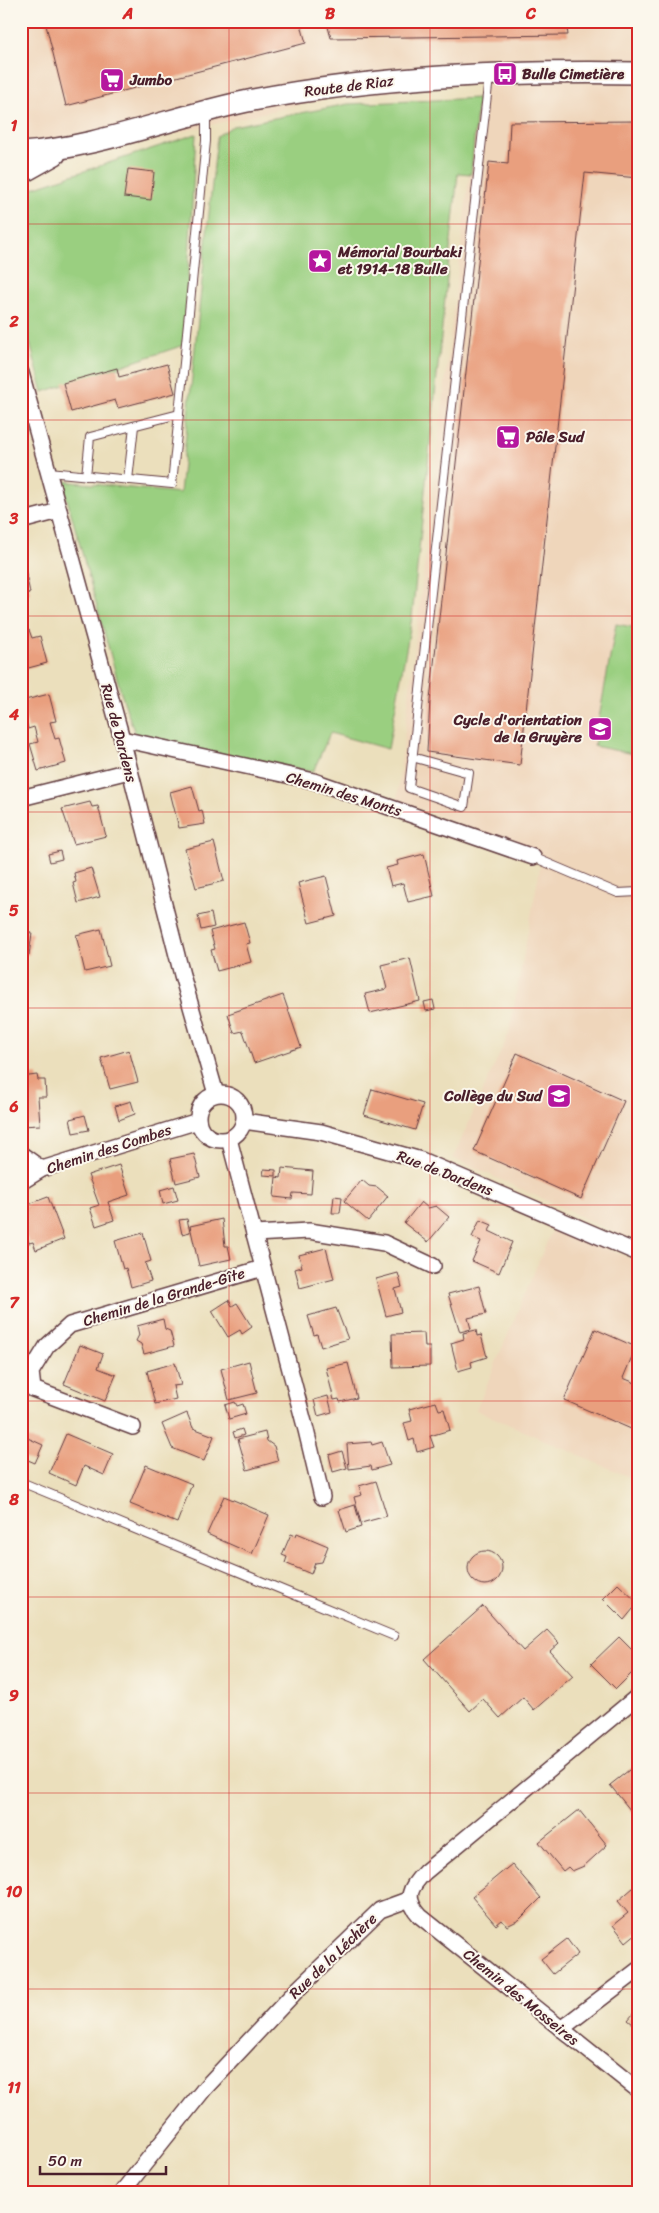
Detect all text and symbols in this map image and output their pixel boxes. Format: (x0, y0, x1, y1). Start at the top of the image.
text: A (122, 0, 133, 28)
text: B (325, 0, 336, 28)
text: C (525, 0, 537, 28)
bus stop icon: Bulle Cimetière (492, 61, 518, 87)
place label: Bulle Cimetière (522, 61, 625, 87)
supermarket icon: Jumbo (99, 67, 125, 93)
place label: Jumbo (129, 67, 173, 93)
street label: Route de Riaz (303, 68, 396, 104)
text: 1 (11, 111, 18, 140)
place label: Mémorial Bourbaki et 1914-18 Bulle (337, 239, 463, 282)
place icon: Mémorial Bourbaki et 1914-18 Bulle (307, 248, 333, 274)
text: 2 (8, 307, 19, 336)
supermarket icon: Pôle Sud (495, 424, 521, 450)
place label: Pôle Sud (526, 424, 585, 450)
text: 3 (9, 504, 19, 533)
street label: Rue de Dardens (93, 681, 145, 785)
text: 4 (8, 700, 19, 729)
place label: Cycle d'orientation de la Gruyère (453, 707, 583, 750)
school or university icon: Cycle d'orientation de la Gruyère (587, 716, 613, 742)
street label: Chemin des Monts (283, 764, 405, 824)
text: 5 (9, 896, 19, 925)
place label: Collège du Sud (443, 1083, 543, 1109)
school or university icon: Collège du Sud (546, 1083, 572, 1109)
text: 6 (8, 1092, 19, 1121)
street label: Chemin des Combes (43, 1117, 175, 1181)
street label: Rue de Dardens (393, 1143, 497, 1203)
street label: Chemin de la Grande-Gîte (80, 1260, 248, 1334)
text: 7 (9, 1288, 20, 1317)
text: 8 (8, 1485, 19, 1514)
text: 9 (9, 1681, 19, 1710)
text: 10 (6, 1877, 22, 1906)
street label: Rue de la Léchère (283, 1906, 384, 2005)
street label: Chemin des Mosseires (457, 1942, 586, 2053)
text: 11 (7, 2073, 21, 2102)
scale bar (40, 2143, 166, 2175)
text: 50 m (48, 2148, 83, 2174)

